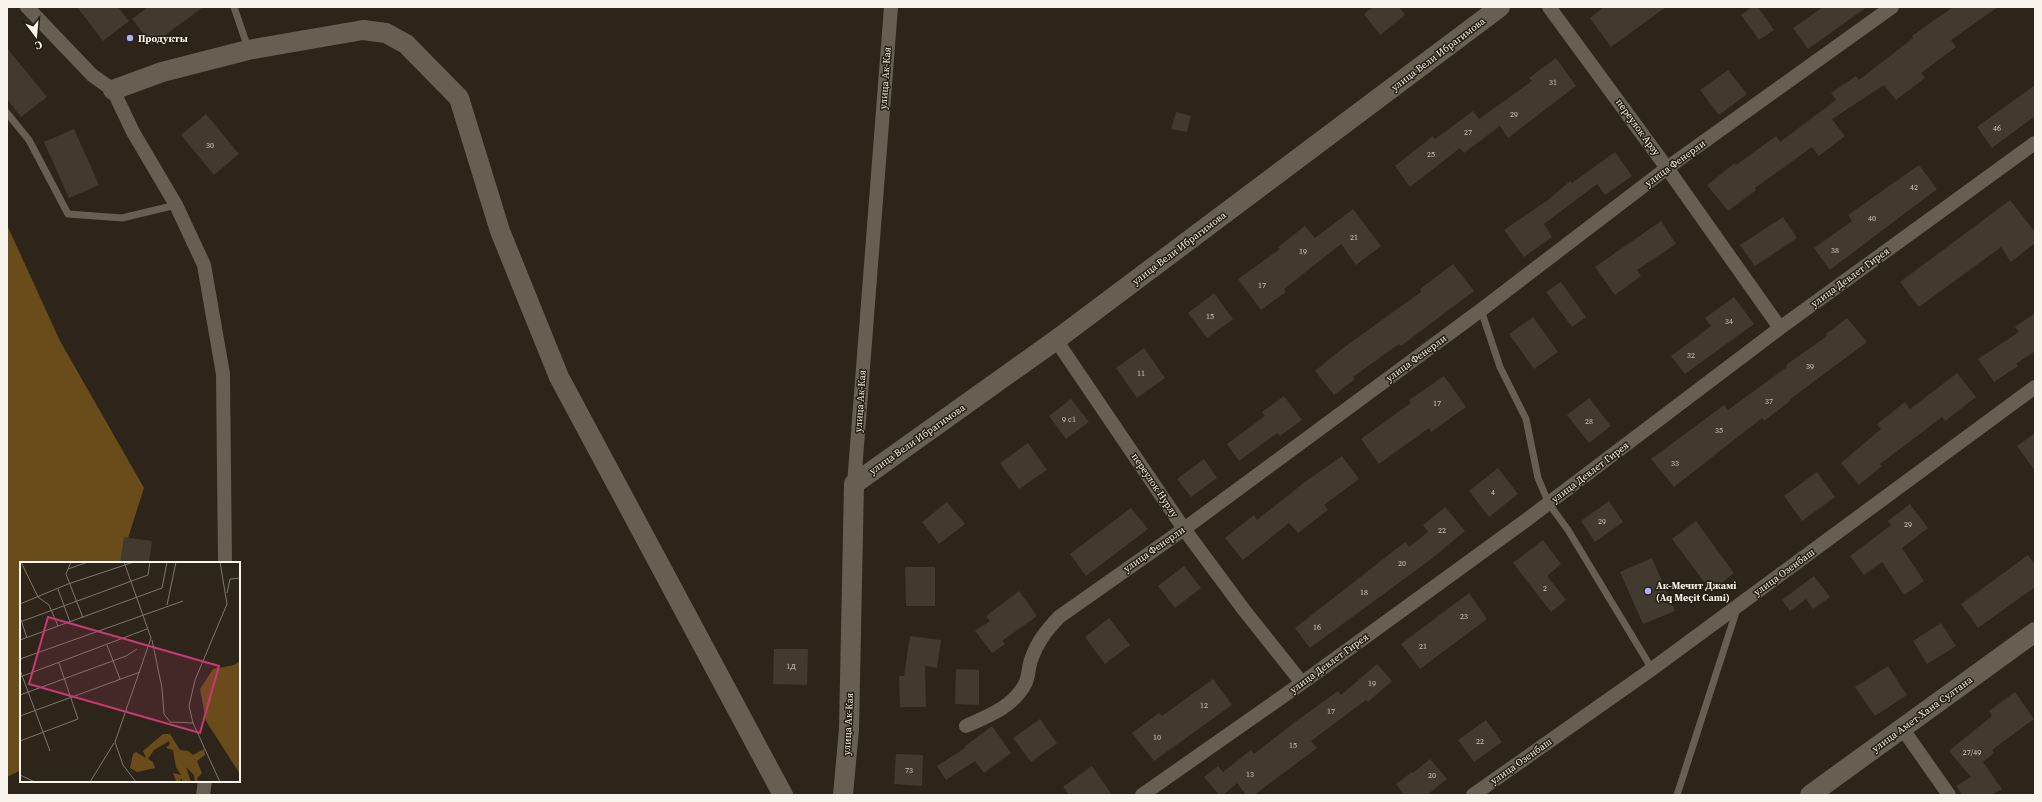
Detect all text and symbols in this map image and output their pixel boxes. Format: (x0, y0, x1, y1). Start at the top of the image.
street label: улица Вели Ибрагимова (1388, 14, 1488, 94)
north arrow (16, 16, 56, 56)
place label: Продукты (138, 32, 188, 45)
marker: Продукты (125, 33, 135, 43)
text: С (33, 37, 44, 53)
street label: улица Ак-Кая (876, 46, 894, 110)
house number: 31 (1549, 77, 1557, 88)
street label: переулок Арзу (1613, 96, 1664, 159)
house number: 29 (1510, 109, 1518, 120)
house number: 46 (1993, 123, 2001, 134)
house number: 27 (1464, 127, 1472, 138)
street label: улица Фенерли (1642, 136, 1708, 189)
house number: 30 (206, 140, 214, 151)
house number: 25 (1427, 149, 1435, 160)
house number: 42 (1910, 182, 1918, 193)
street label: улица Вели Ибрагимова (1129, 208, 1229, 288)
house number: 40 (1868, 213, 1876, 224)
house number: 21 (1350, 232, 1358, 243)
street label: улица Девлет Гирея (1808, 244, 1892, 310)
house number: 38 (1831, 245, 1839, 256)
house number: 19 (1299, 246, 1307, 257)
house number: 17 (1258, 280, 1266, 291)
house number: 15 (1206, 311, 1214, 322)
house number: 34 (1725, 316, 1733, 327)
street label: улица Фенерли (1383, 331, 1449, 384)
house number: 32 (1687, 350, 1695, 361)
house number: 39 (1806, 361, 1814, 372)
house number: 11 (1137, 368, 1145, 379)
street label: улица Ак-Кая (851, 369, 869, 433)
house number: 37 (1765, 396, 1773, 407)
house number: 17 (1433, 398, 1441, 409)
street label: улица Вели Ибрагимова (866, 400, 968, 477)
house number: 9 с1 (1062, 414, 1076, 425)
house number: 28 (1585, 416, 1593, 427)
house number: 35 (1715, 425, 1723, 436)
street label: улица Девлет Гирея (1549, 439, 1631, 505)
street label: переулок Нурлу (1129, 450, 1182, 520)
house number: 33 (1671, 458, 1679, 469)
house number: 4 (1491, 487, 1495, 498)
house number: 29 (1598, 516, 1606, 527)
house number: 29 (1904, 519, 1912, 530)
street label: улица Фенерли (1121, 523, 1188, 575)
house number: 22 (1438, 525, 1446, 536)
street label: улица Озенбаш (1751, 545, 1817, 599)
house number: 20 (1398, 558, 1406, 569)
inset map (20, 562, 240, 782)
place label: Ак-Мечит Джамі (Aq Meçit Cami) (1656, 579, 1737, 604)
house number: 2 (1543, 583, 1547, 594)
marker: Ак-Мечит Джамі (Aq Meçit Cami) (1643, 586, 1653, 596)
house number: 18 (1360, 587, 1368, 598)
house number: 23 (1460, 611, 1468, 622)
house number: 16 (1313, 622, 1321, 633)
street label: улица Девлет Гирея (1287, 630, 1371, 696)
house number: 21 (1419, 641, 1427, 652)
house number: 1Д (786, 661, 796, 672)
street label: улица Амет-Хана Султана (1869, 673, 1976, 755)
house number: 19 (1368, 678, 1376, 689)
street label: улица Ак-Кая (840, 692, 856, 756)
house number: 12 (1200, 700, 1208, 711)
house number: 17 (1327, 706, 1335, 717)
house number: 10 (1153, 732, 1161, 743)
street label: улица Озенбаш (1488, 735, 1555, 787)
house number: 22 (1476, 736, 1484, 747)
house number: 15 (1289, 740, 1297, 751)
house number: 27/49 (1963, 747, 1981, 758)
house number: 73 (905, 765, 913, 776)
house number: 13 (1246, 769, 1254, 780)
house number: 20 (1428, 770, 1436, 781)

